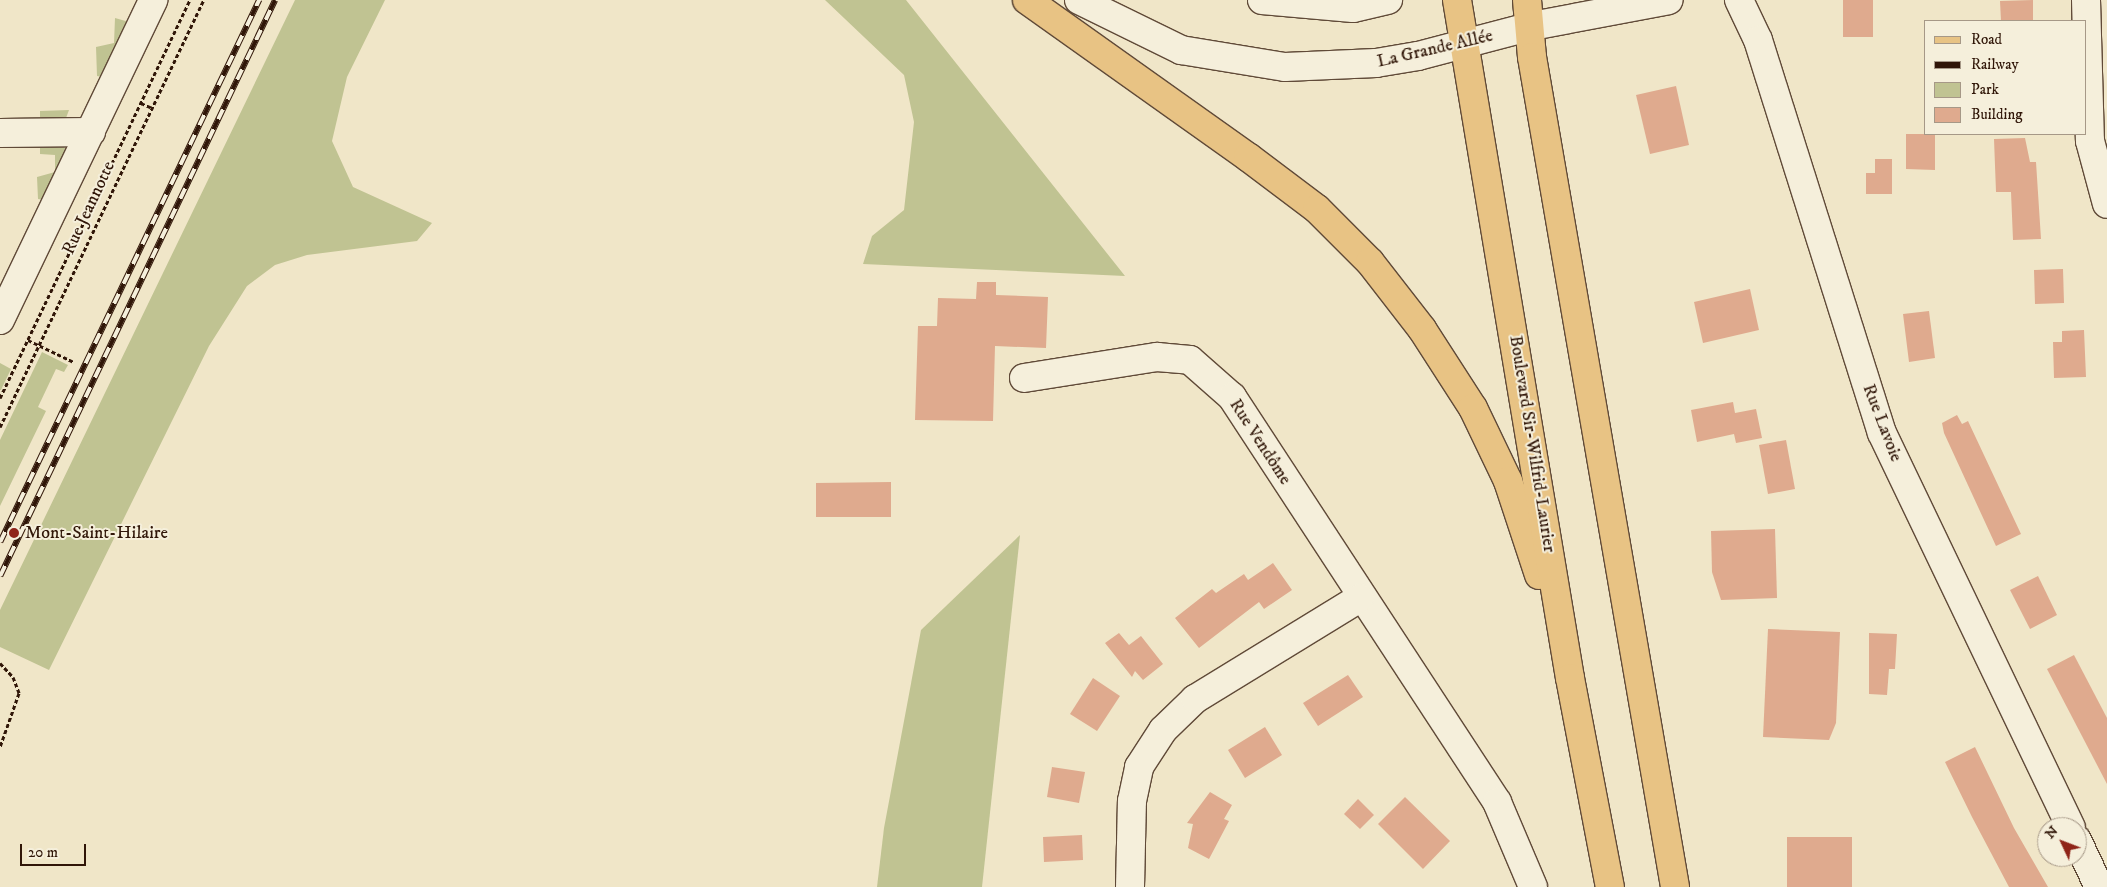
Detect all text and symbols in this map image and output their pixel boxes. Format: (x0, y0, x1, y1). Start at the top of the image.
legend (1924, 20, 2087, 135)
street label: La Grande Allée (1375, 25, 1495, 73)
text: Road (1971, 30, 2002, 49)
text: Railway (1971, 55, 2019, 74)
text: Park (1971, 80, 1999, 99)
text: Building (1971, 105, 2023, 124)
street label: Rue Jeannotte (58, 158, 120, 258)
street label: Boulevard Sir-Wilfrid-Laurier (1504, 334, 1560, 554)
street label: Rue Lavoie (1857, 381, 1907, 465)
street label: Rue Vendôme (1224, 395, 1296, 489)
place label: Mont-Saint-Hilaire (25, 522, 168, 544)
marker: Mont-Saint-Hilaire (7, 526, 21, 540)
north arrow (2037, 817, 2087, 867)
text: N (2041, 822, 2062, 843)
scale bar (22, 834, 89, 866)
text: 20 m (28, 843, 58, 862)

